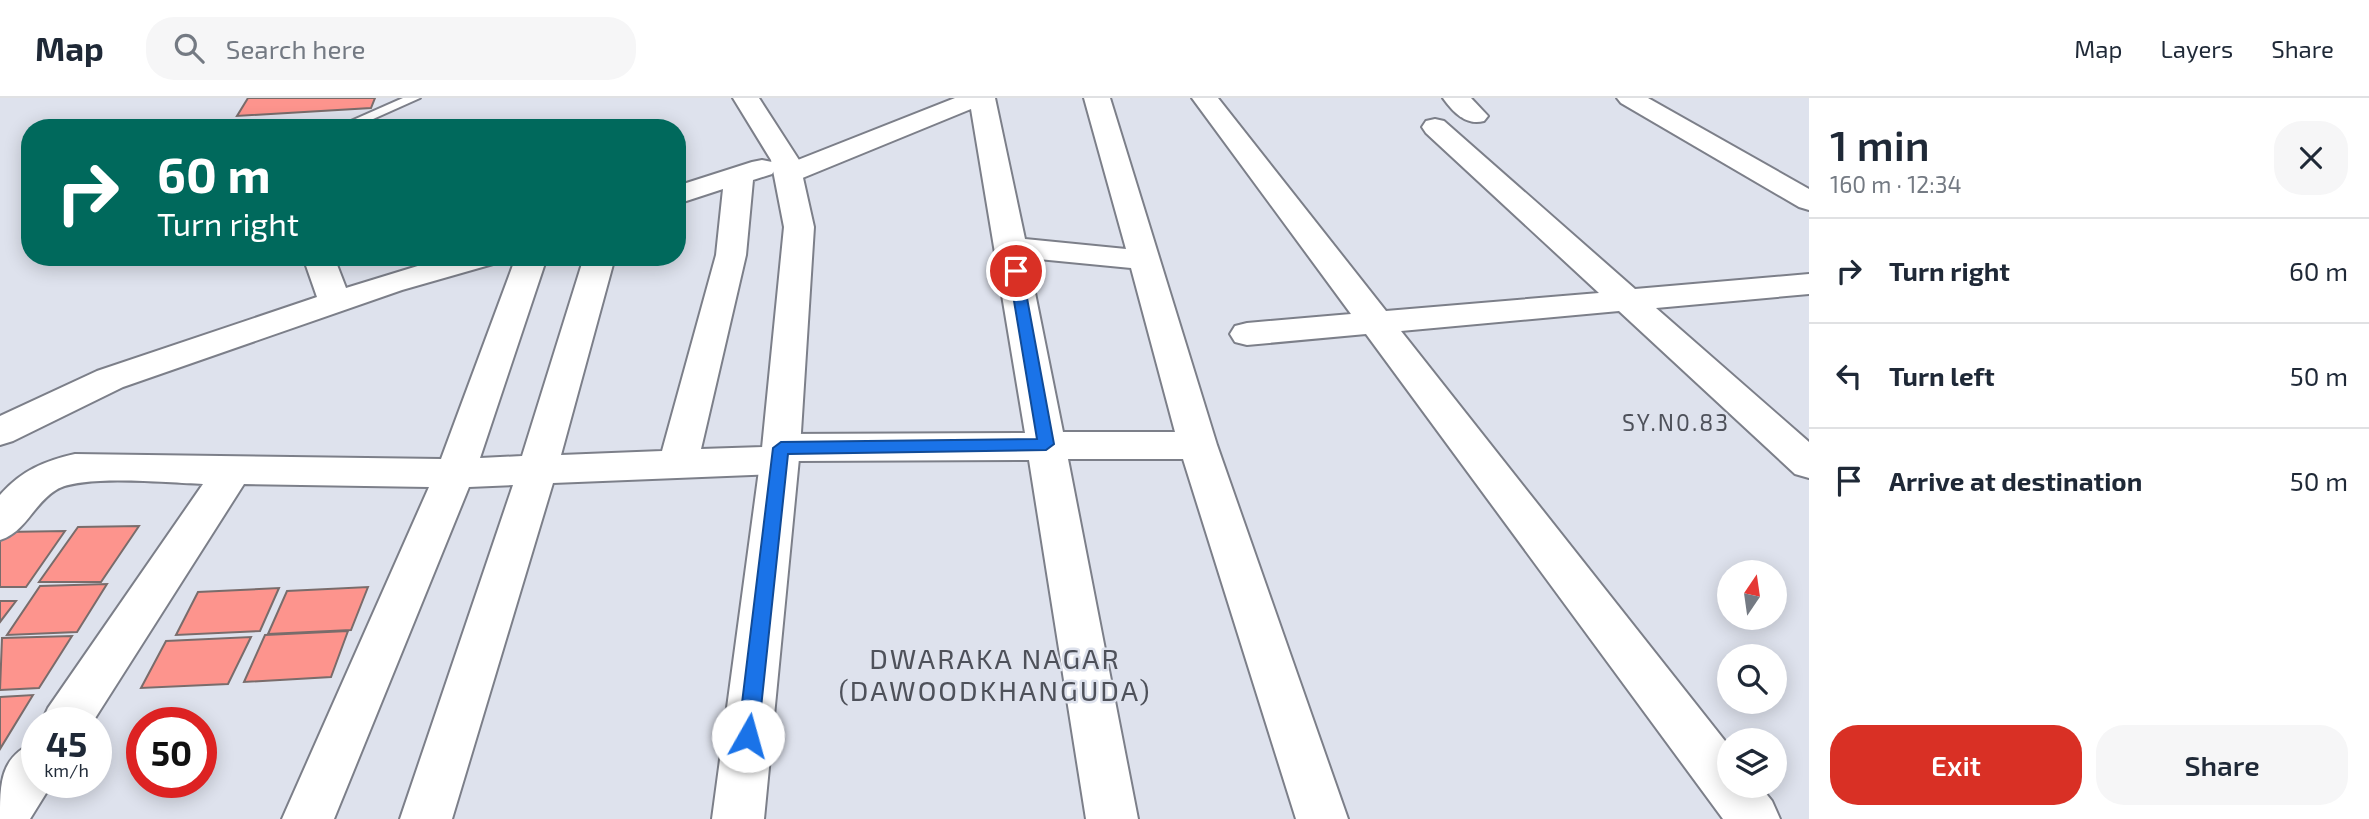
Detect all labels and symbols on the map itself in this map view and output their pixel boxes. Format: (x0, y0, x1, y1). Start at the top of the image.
pin (986, 241, 1046, 301)
district label: SY.N0.83 (1622, 408, 1730, 436)
north arrow (1717, 560, 1787, 630)
district label: DWARAKA NAGAR (DAWOODKHANGUDA) (838, 641, 1152, 707)
position arrow (711, 699, 785, 773)
speed limit sign: 50 (126, 707, 217, 798)

